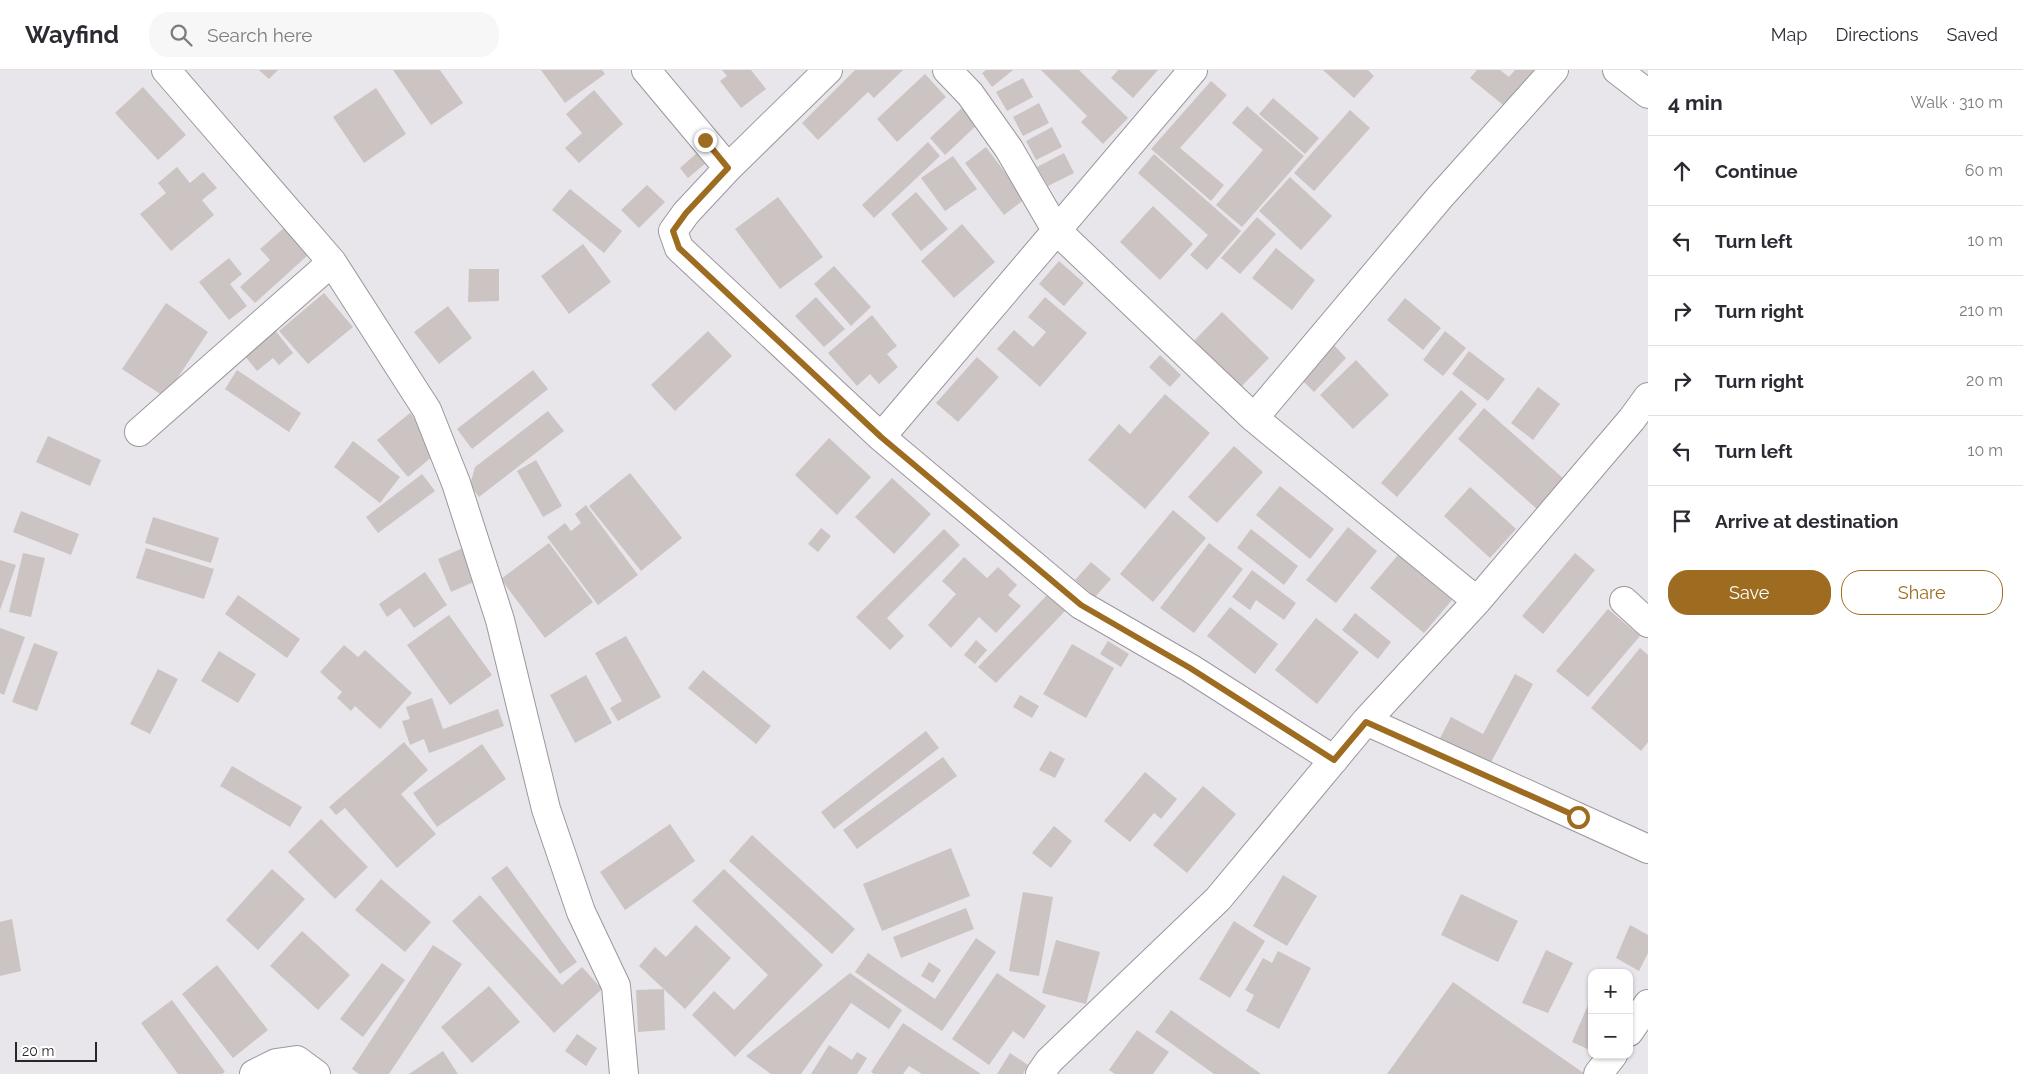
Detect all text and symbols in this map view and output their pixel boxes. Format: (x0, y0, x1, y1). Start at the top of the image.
search box (149, 12, 499, 57)
text: Wayfind (25, 20, 119, 49)
icon: search (167, 21, 195, 49)
text: Search here (207, 24, 312, 46)
text: Map (1771, 24, 1807, 45)
text: Directions (1835, 24, 1919, 45)
text: Saved (1947, 24, 1998, 45)
text: 4 min (1668, 90, 1723, 115)
text: Walk · 310 m (1910, 93, 2003, 112)
route end (694, 129, 717, 152)
icon: ahead (1668, 157, 1696, 185)
text: Continue (1715, 160, 1798, 182)
text: 60 m (1965, 161, 2003, 180)
icon: left (1668, 227, 1696, 255)
text: Turn left (1715, 230, 1792, 252)
text: 10 m (1968, 231, 2003, 250)
icon: right (1668, 297, 1696, 325)
text: Turn right (1715, 300, 1804, 322)
text: 210 m (1959, 301, 2003, 320)
icon: right (1668, 367, 1696, 395)
text: Turn right (1715, 370, 1804, 392)
text: 20 m (1966, 371, 2003, 390)
icon: left (1668, 437, 1696, 465)
text: Turn left (1715, 440, 1792, 462)
text: 10 m (1968, 441, 2003, 460)
icon: arrive (1668, 507, 1696, 535)
text: Arrive at destination (1715, 510, 1899, 532)
button: Save (1668, 570, 1831, 615)
button: Share (1841, 570, 2003, 615)
route start (1567, 806, 1590, 829)
map controls (1588, 969, 1633, 1059)
button: + (1588, 969, 1633, 1014)
button: − (1588, 1014, 1633, 1059)
scale bar (15, 1039, 98, 1062)
text: 20 m (22, 1043, 54, 1059)

